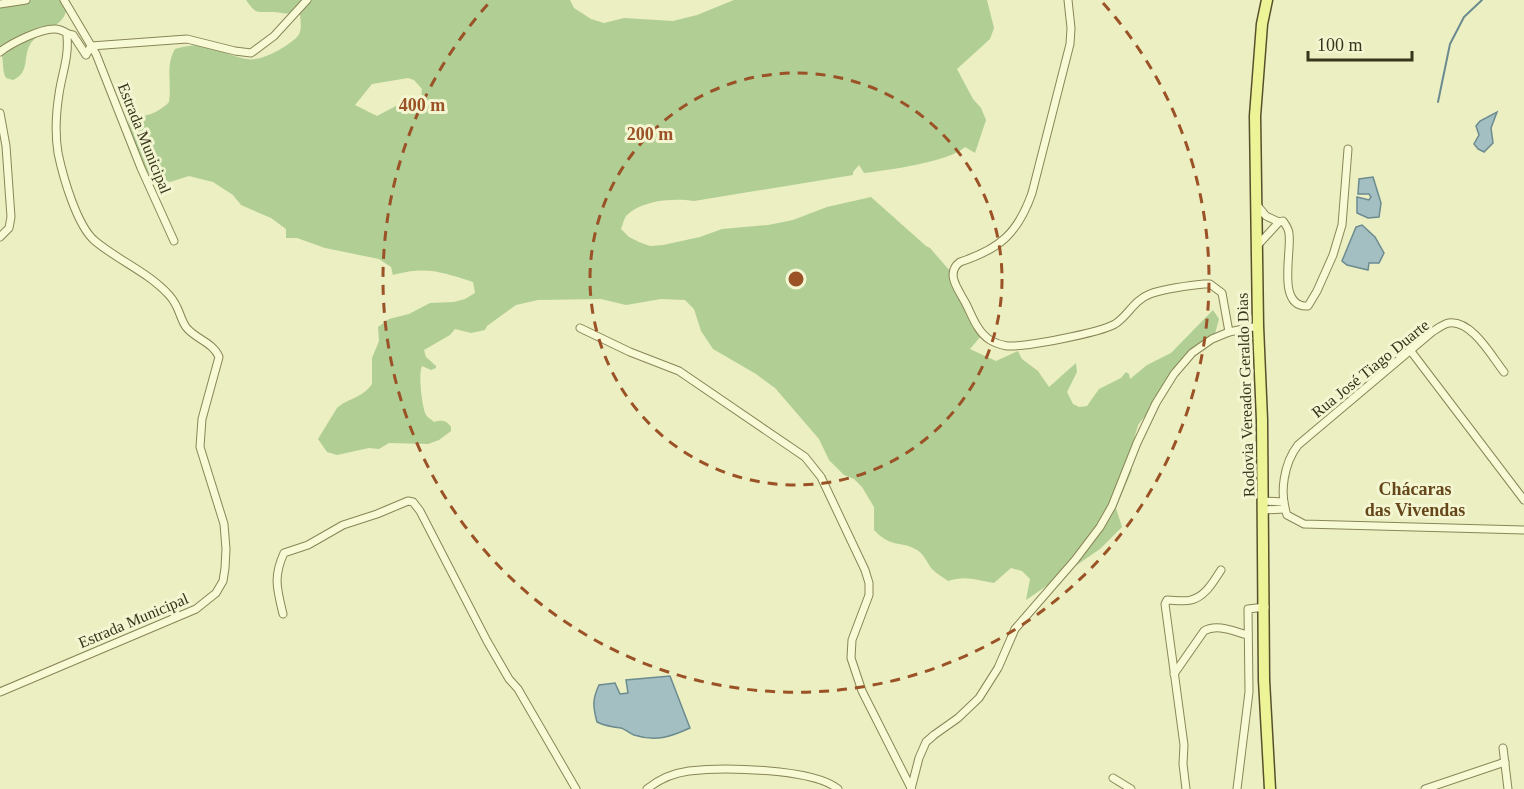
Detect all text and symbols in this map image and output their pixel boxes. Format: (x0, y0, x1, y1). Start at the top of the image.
scale bar (1308, 24, 1412, 62)
text: 100 m (1317, 35, 1363, 55)
street label: Estrada Municipal (114, 80, 175, 197)
text: 400 m (399, 95, 445, 115)
text: 200 m (627, 124, 673, 144)
centre of rings (786, 269, 806, 289)
street label: Rodovia Vereador Geraldo Dias (1233, 292, 1258, 497)
street label: Rua José Tiago Duarte (1308, 316, 1433, 422)
district label: Chácaras das Vivendas (1365, 479, 1465, 520)
street label: Estrada Municipal (76, 589, 192, 652)

